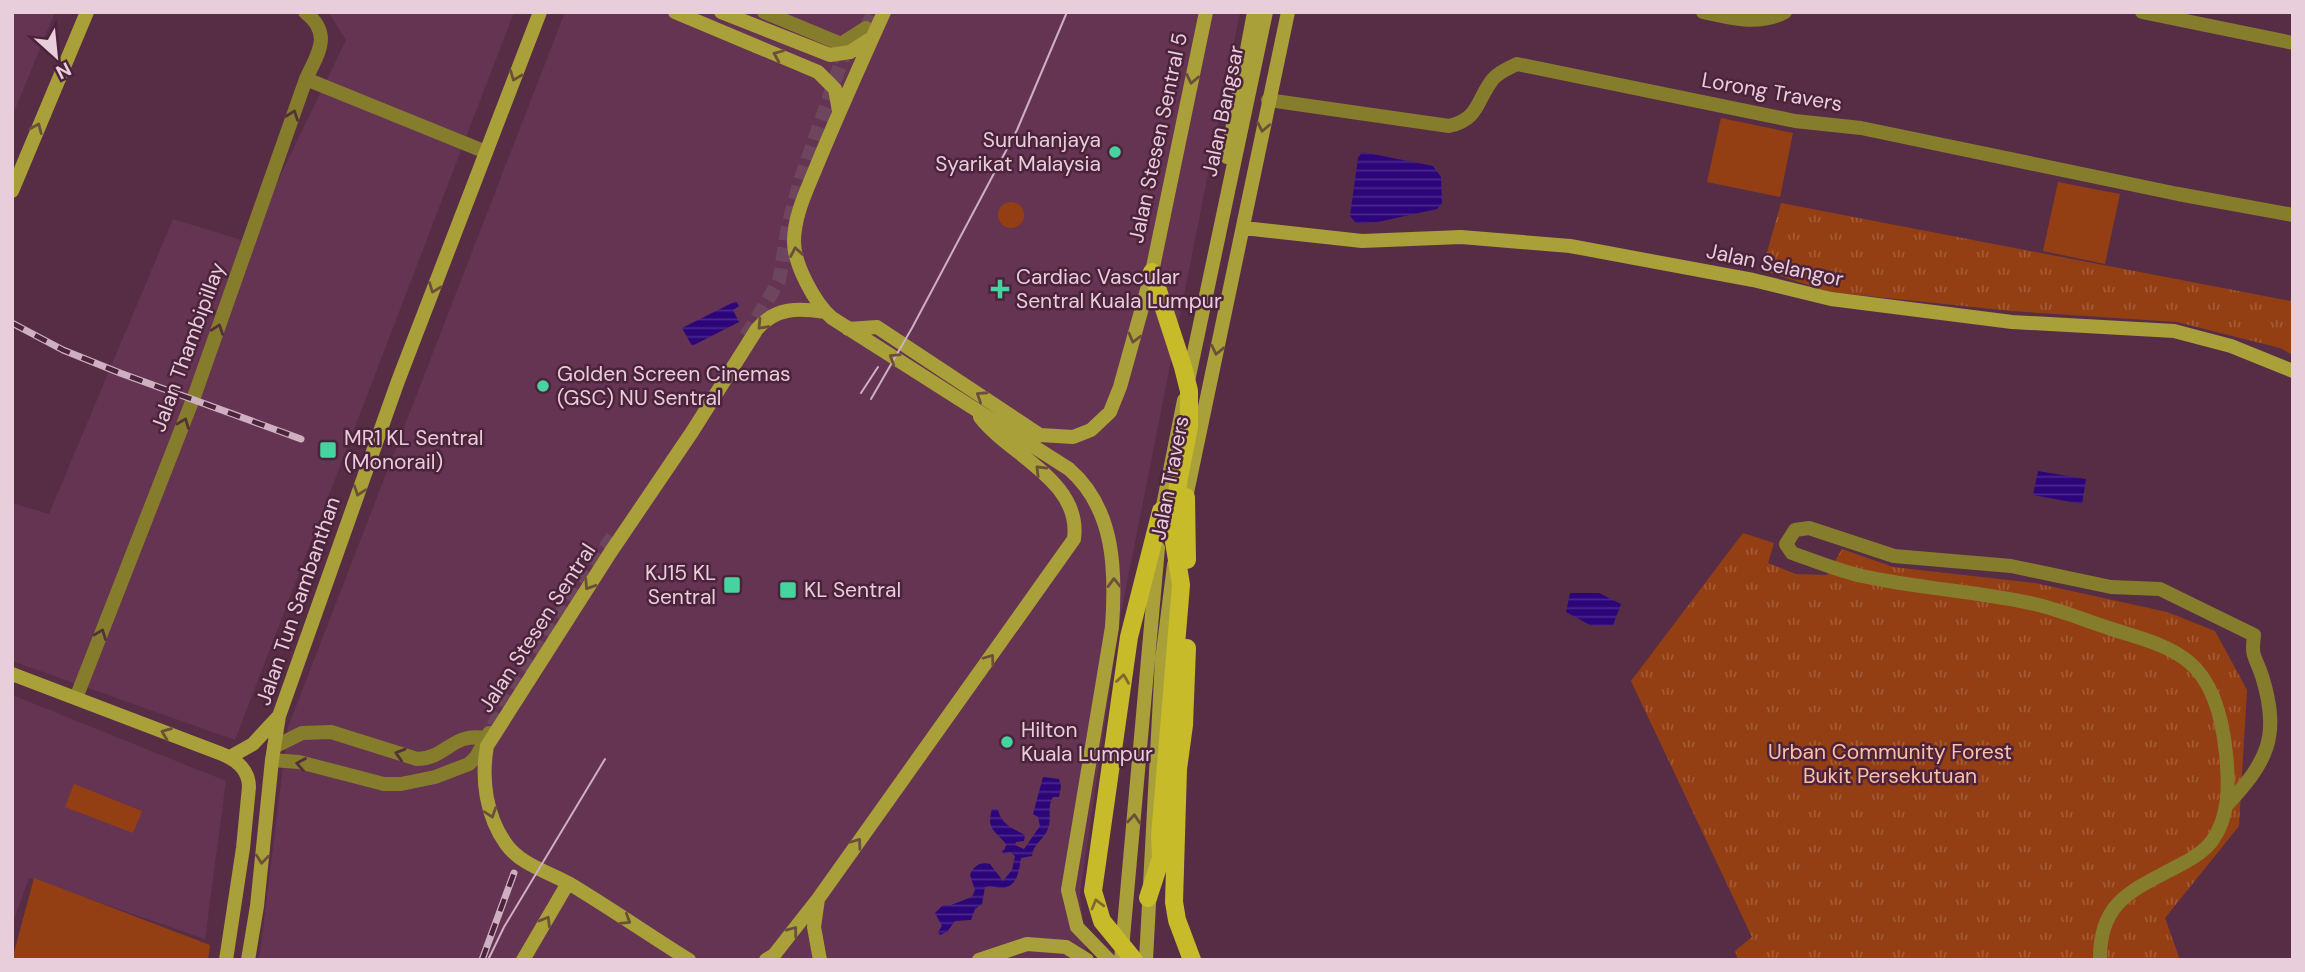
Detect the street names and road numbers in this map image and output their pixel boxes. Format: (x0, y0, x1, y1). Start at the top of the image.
street label: Jalan Stesen Sentral 5 (1122, 30, 1194, 246)
street label: Jalan Bangsar (1195, 43, 1251, 179)
street label: Lorong Travers (1699, 66, 1845, 118)
street label: Jalan Selangor (1704, 237, 1846, 293)
street label: Jalan Thambipillay (144, 258, 232, 436)
street label: Jalan Travers (1144, 414, 1196, 542)
street label: Jalan Tun Sambanthan (249, 493, 347, 709)
street label: Jalan Stesen Sentral (472, 538, 602, 718)

